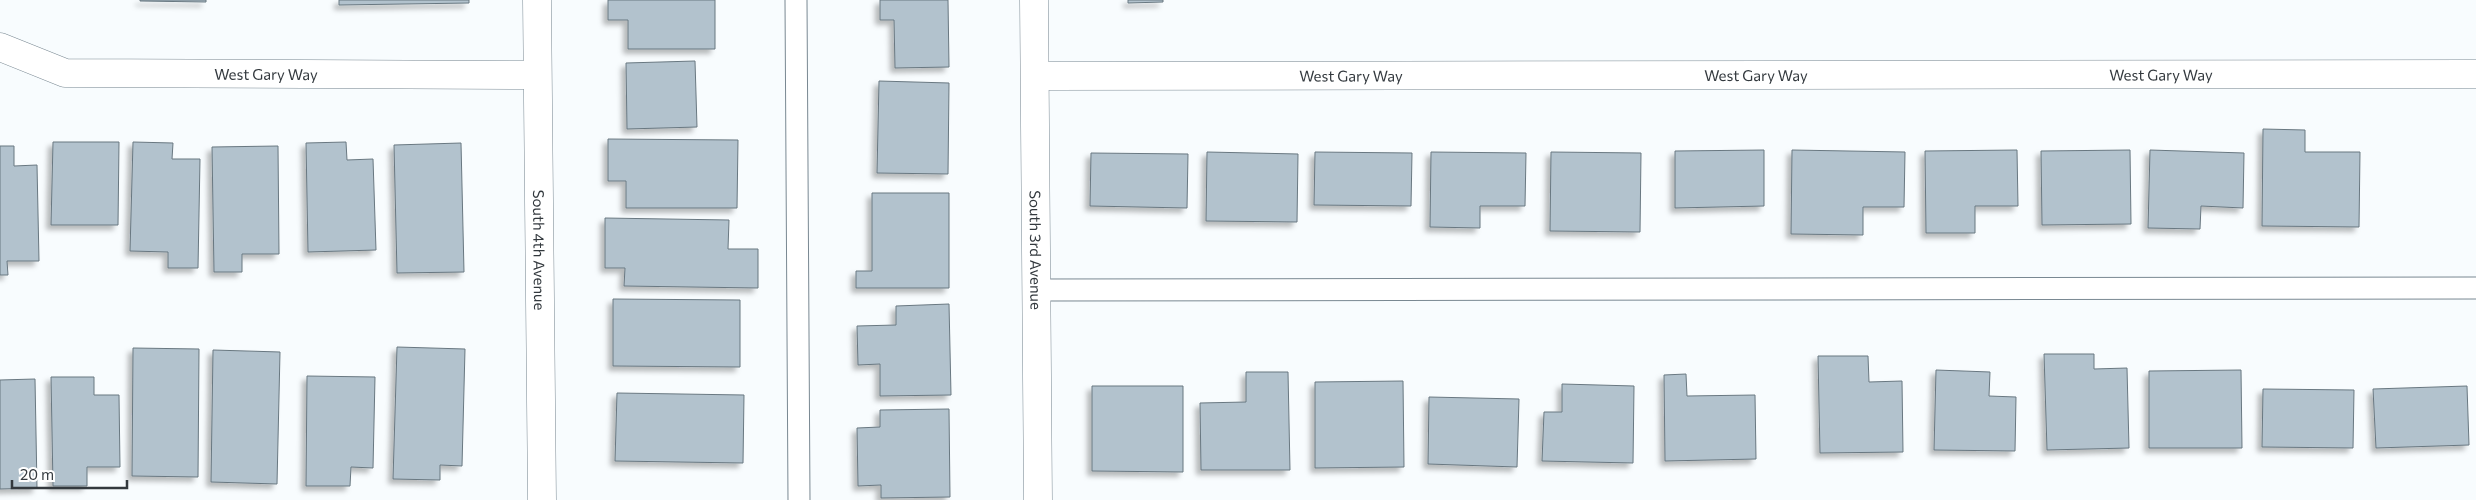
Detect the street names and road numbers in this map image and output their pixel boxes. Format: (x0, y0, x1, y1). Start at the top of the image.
street label: West Gary Way (214, 65, 318, 83)
street label: West Gary Way (2109, 65, 2213, 84)
street label: West Gary Way (1299, 66, 1403, 85)
street label: West Gary Way (1704, 66, 1808, 84)
street label: South 4th Avenue (530, 190, 549, 310)
street label: South 3rd Avenue (1027, 190, 1045, 310)

